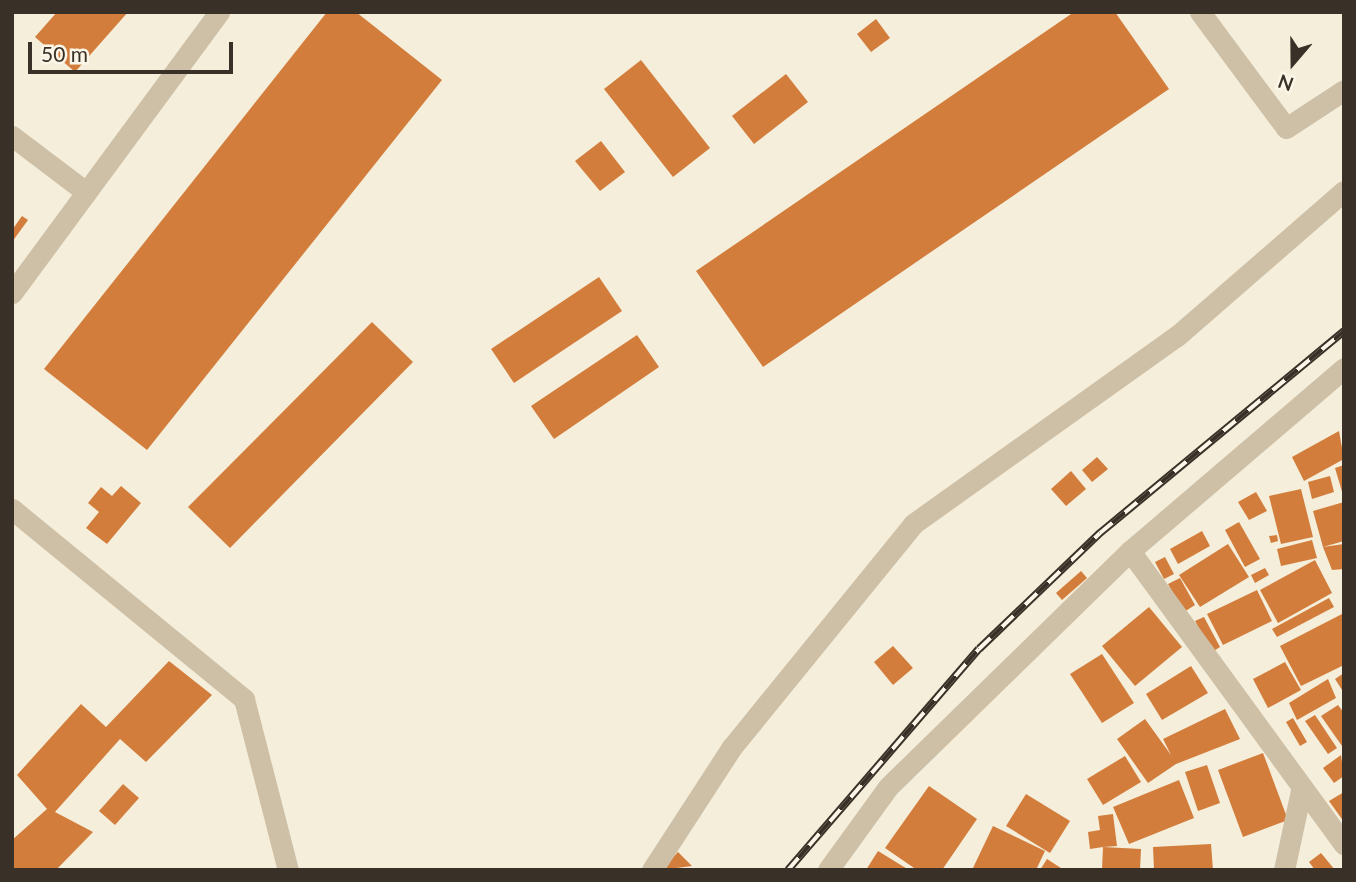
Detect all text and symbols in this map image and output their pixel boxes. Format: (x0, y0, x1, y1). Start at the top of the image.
scale bar (32, 28, 236, 72)
north arrow (1258, 28, 1328, 98)
text: 50 m (41, 41, 88, 66)
text: N (1275, 70, 1296, 97)

